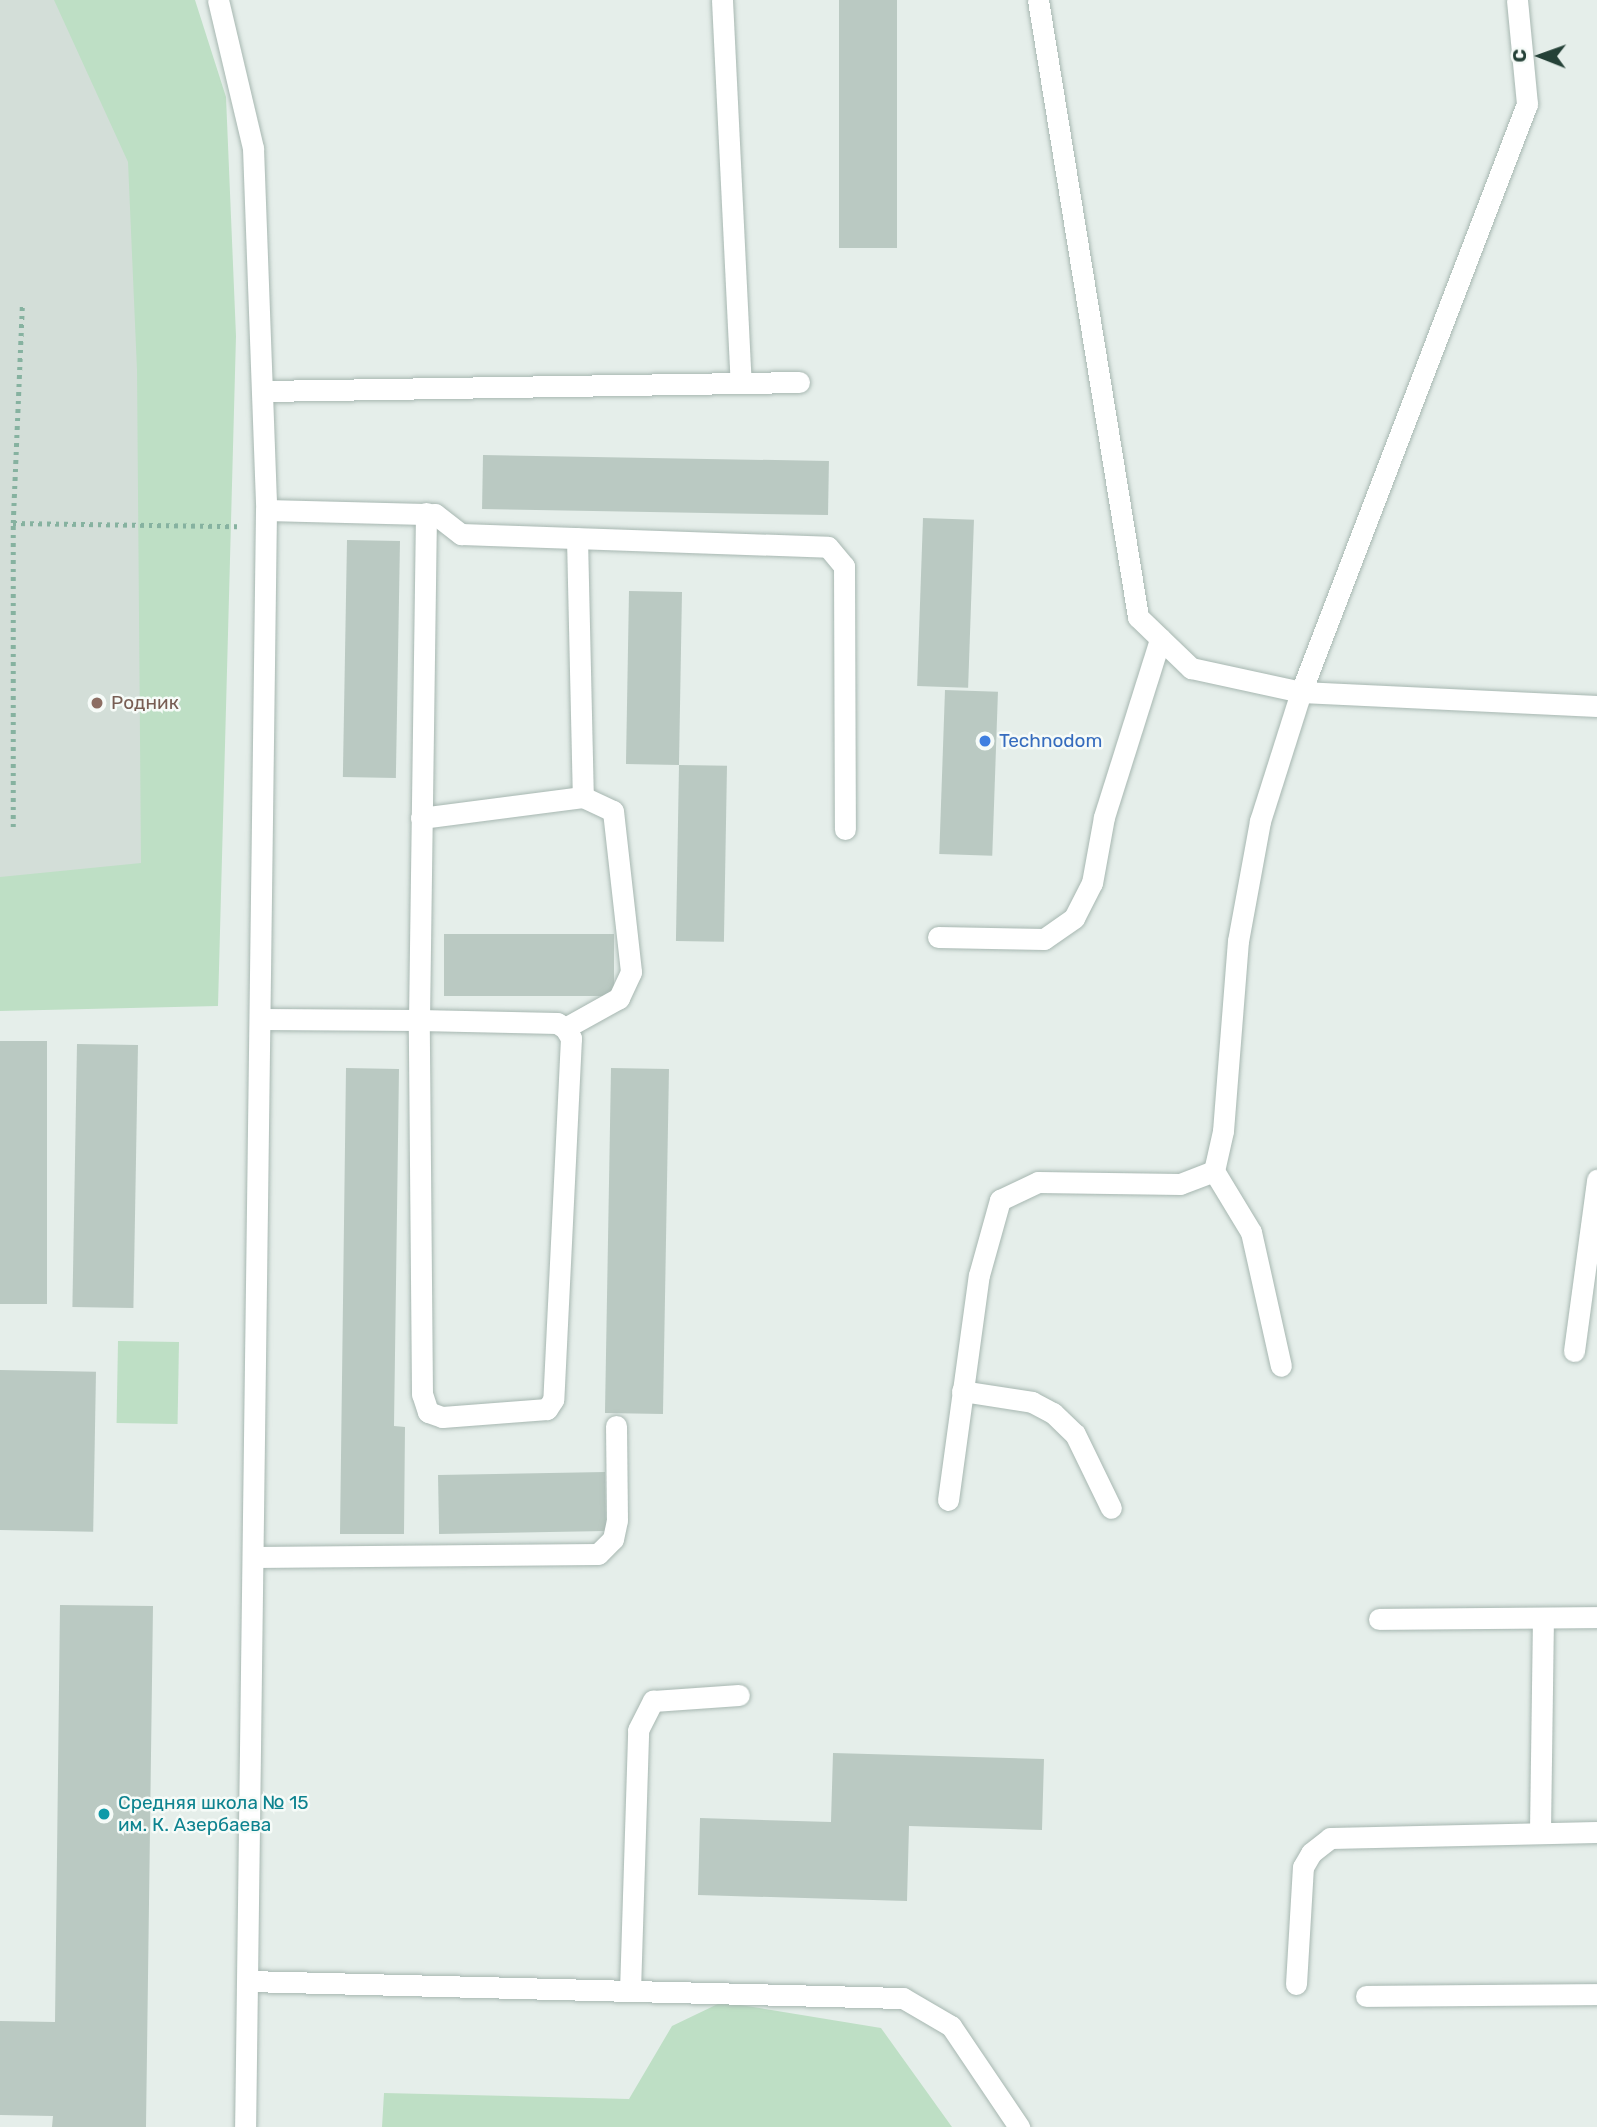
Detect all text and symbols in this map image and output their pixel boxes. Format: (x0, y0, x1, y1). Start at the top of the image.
north arrow (1506, 21, 1576, 91)
text: С (1508, 49, 1531, 62)
place label: Родник (111, 692, 179, 714)
marker: Родник (89, 695, 105, 711)
place label: Technodom (999, 730, 1102, 752)
marker: Technodom (977, 733, 993, 749)
place label: Средняя школа № 15 им. К. Азербаева (118, 1792, 309, 1836)
marker: Средняя школа № 15 им. К. Азербаева (96, 1806, 112, 1822)

